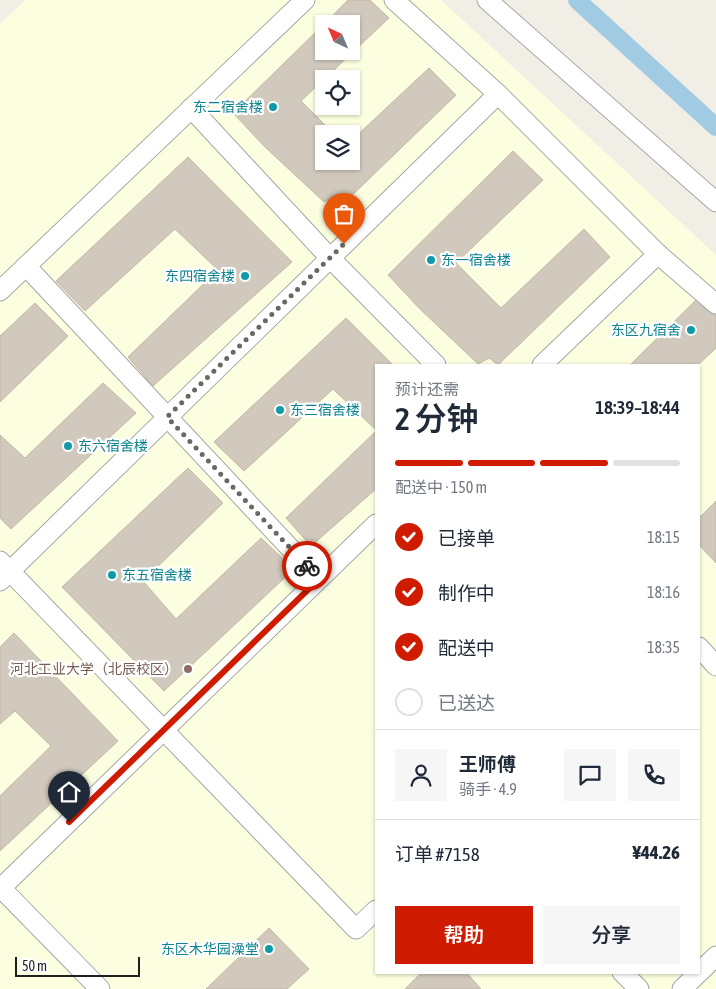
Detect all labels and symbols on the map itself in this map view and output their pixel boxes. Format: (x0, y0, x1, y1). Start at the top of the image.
north arrow (315, 15, 360, 60)
place label: 东二宿舍楼 (193, 99, 263, 115)
marker: 东二宿舍楼 (267, 101, 279, 113)
pin (323, 193, 365, 244)
place label: 东一宿舍楼 (441, 252, 511, 268)
marker: 东一宿舍楼 (425, 254, 437, 266)
place label: 东四宿舍楼 (165, 268, 235, 284)
marker: 东四宿舍楼 (239, 270, 251, 282)
place label: 东区九宿舍 (611, 322, 681, 338)
marker: 东区九宿舍 (685, 324, 697, 336)
place label: 东三宿舍楼 (290, 402, 360, 418)
marker: 东三宿舍楼 (274, 404, 286, 416)
place label: 东六宿舍楼 (78, 438, 148, 454)
marker: 东六宿舍楼 (62, 440, 74, 452)
courier (282, 541, 332, 591)
place label: 东五宿舍楼 (122, 567, 192, 583)
marker: 东五宿舍楼 (106, 569, 118, 581)
place label: 河北工业大学（北辰校区） (10, 661, 178, 677)
marker: 河北工业大学（北辰校区） (182, 663, 194, 675)
pin (48, 771, 90, 822)
place label: 东区木华园澡堂 (161, 941, 259, 957)
marker: 东区木华园澡堂 (263, 943, 275, 955)
scale bar (15, 954, 140, 977)

